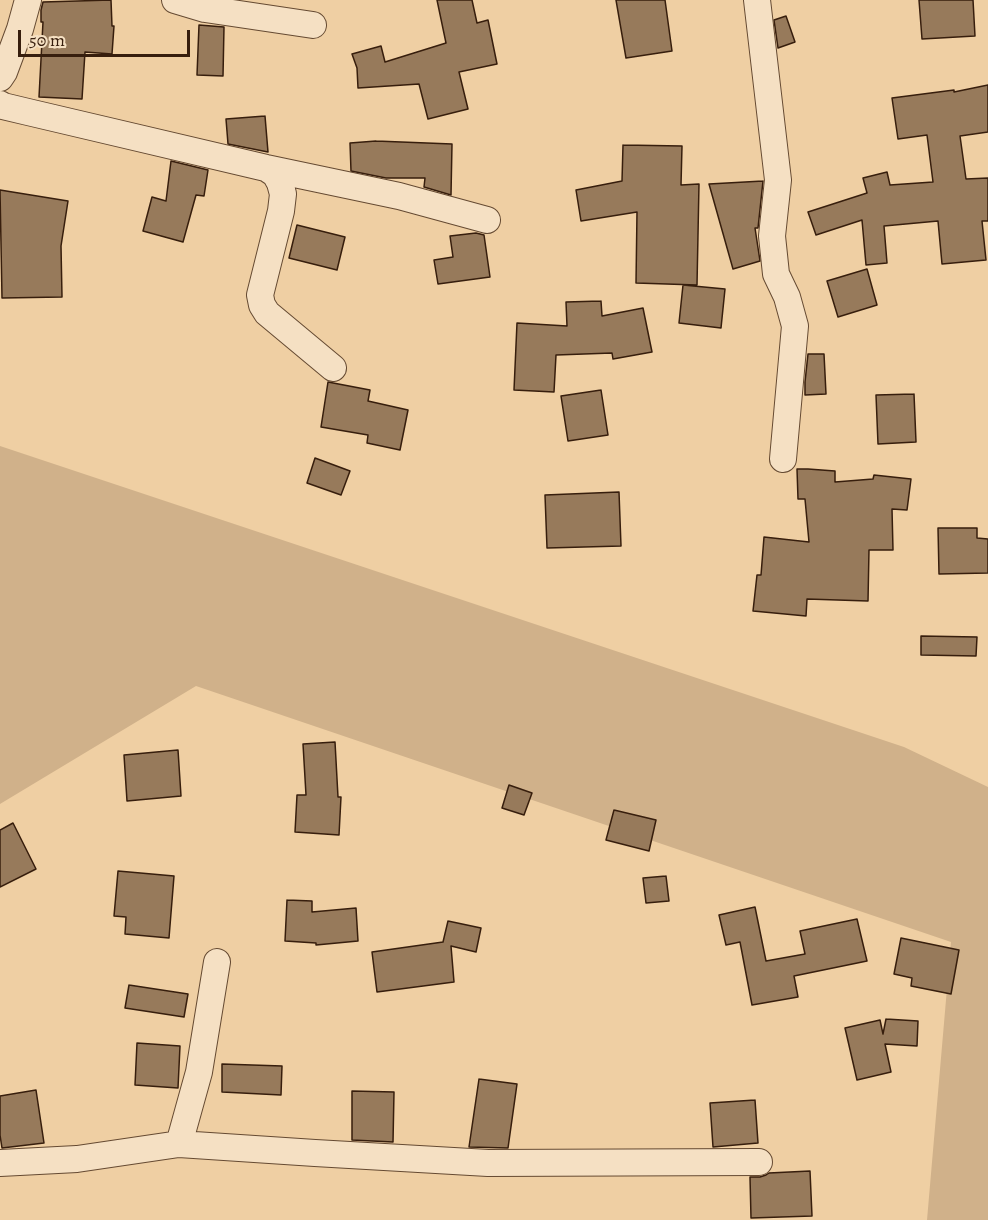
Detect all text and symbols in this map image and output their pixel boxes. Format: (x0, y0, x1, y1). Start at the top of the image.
scale bar (21, 18, 194, 56)
text: 50 m (29, 28, 65, 52)

